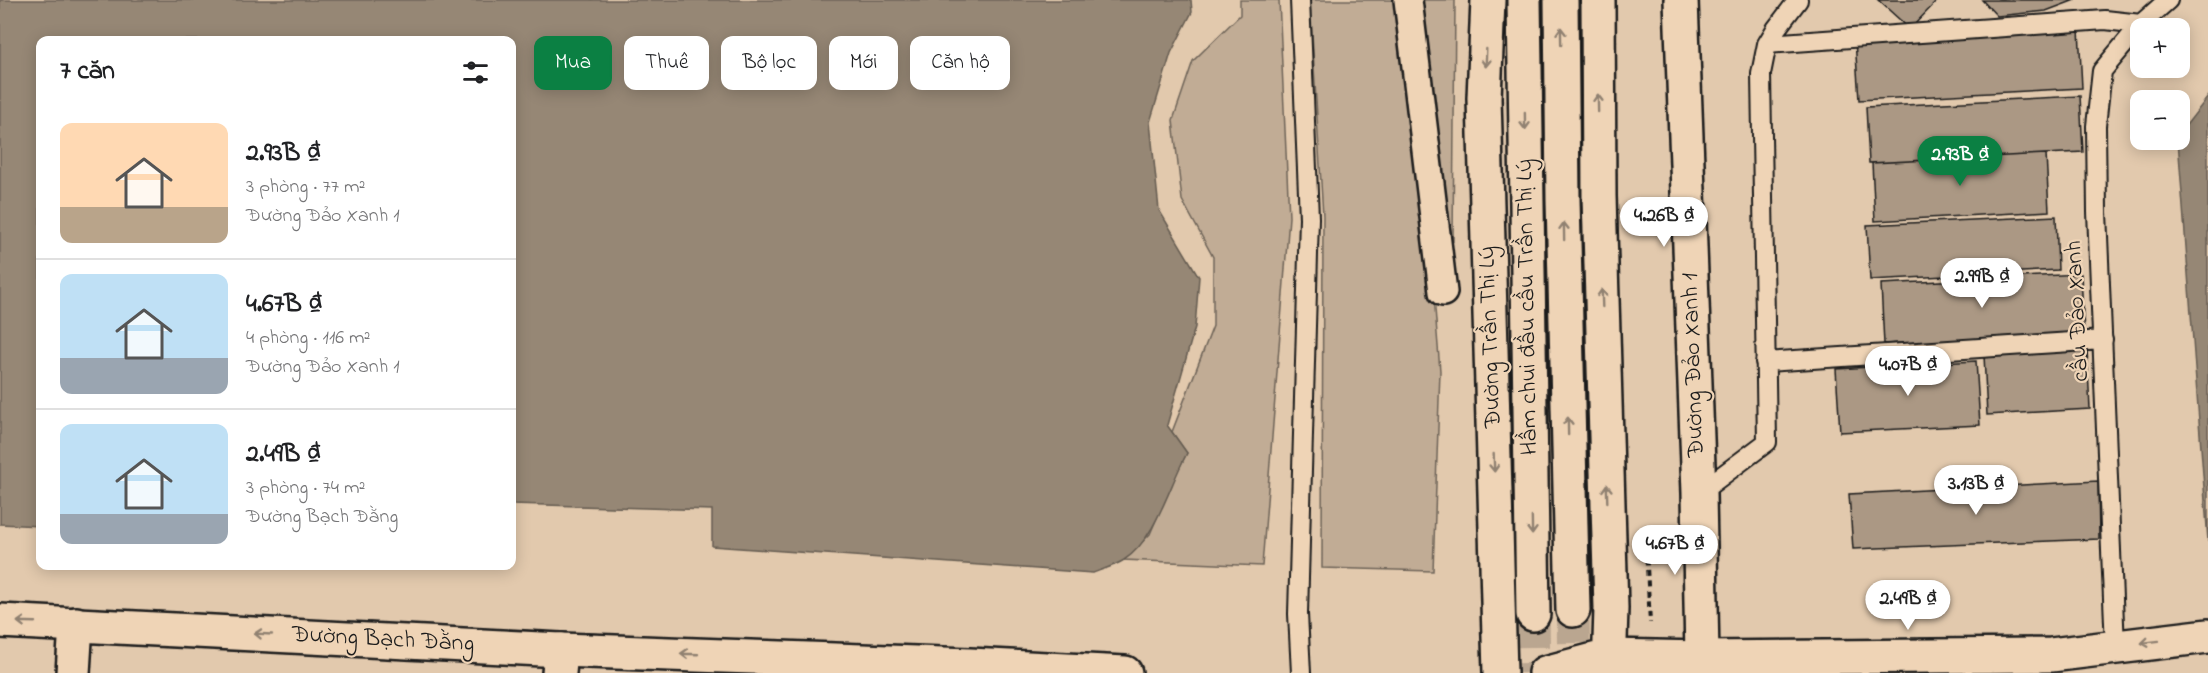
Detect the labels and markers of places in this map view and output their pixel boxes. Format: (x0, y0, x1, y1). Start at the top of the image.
pin: 2.93B ₫ (1905, 136, 2015, 187)
pin: 4.26B ₫ (1609, 197, 1719, 248)
pin: 2.99B ₫ (1927, 258, 2037, 309)
pin: 4.07B ₫ (1853, 346, 1963, 397)
pin: 3.13B ₫ (1921, 465, 2031, 516)
pin: 4.67B ₫ (1620, 525, 1730, 576)
pin: 2.49B ₫ (1853, 580, 1963, 631)

